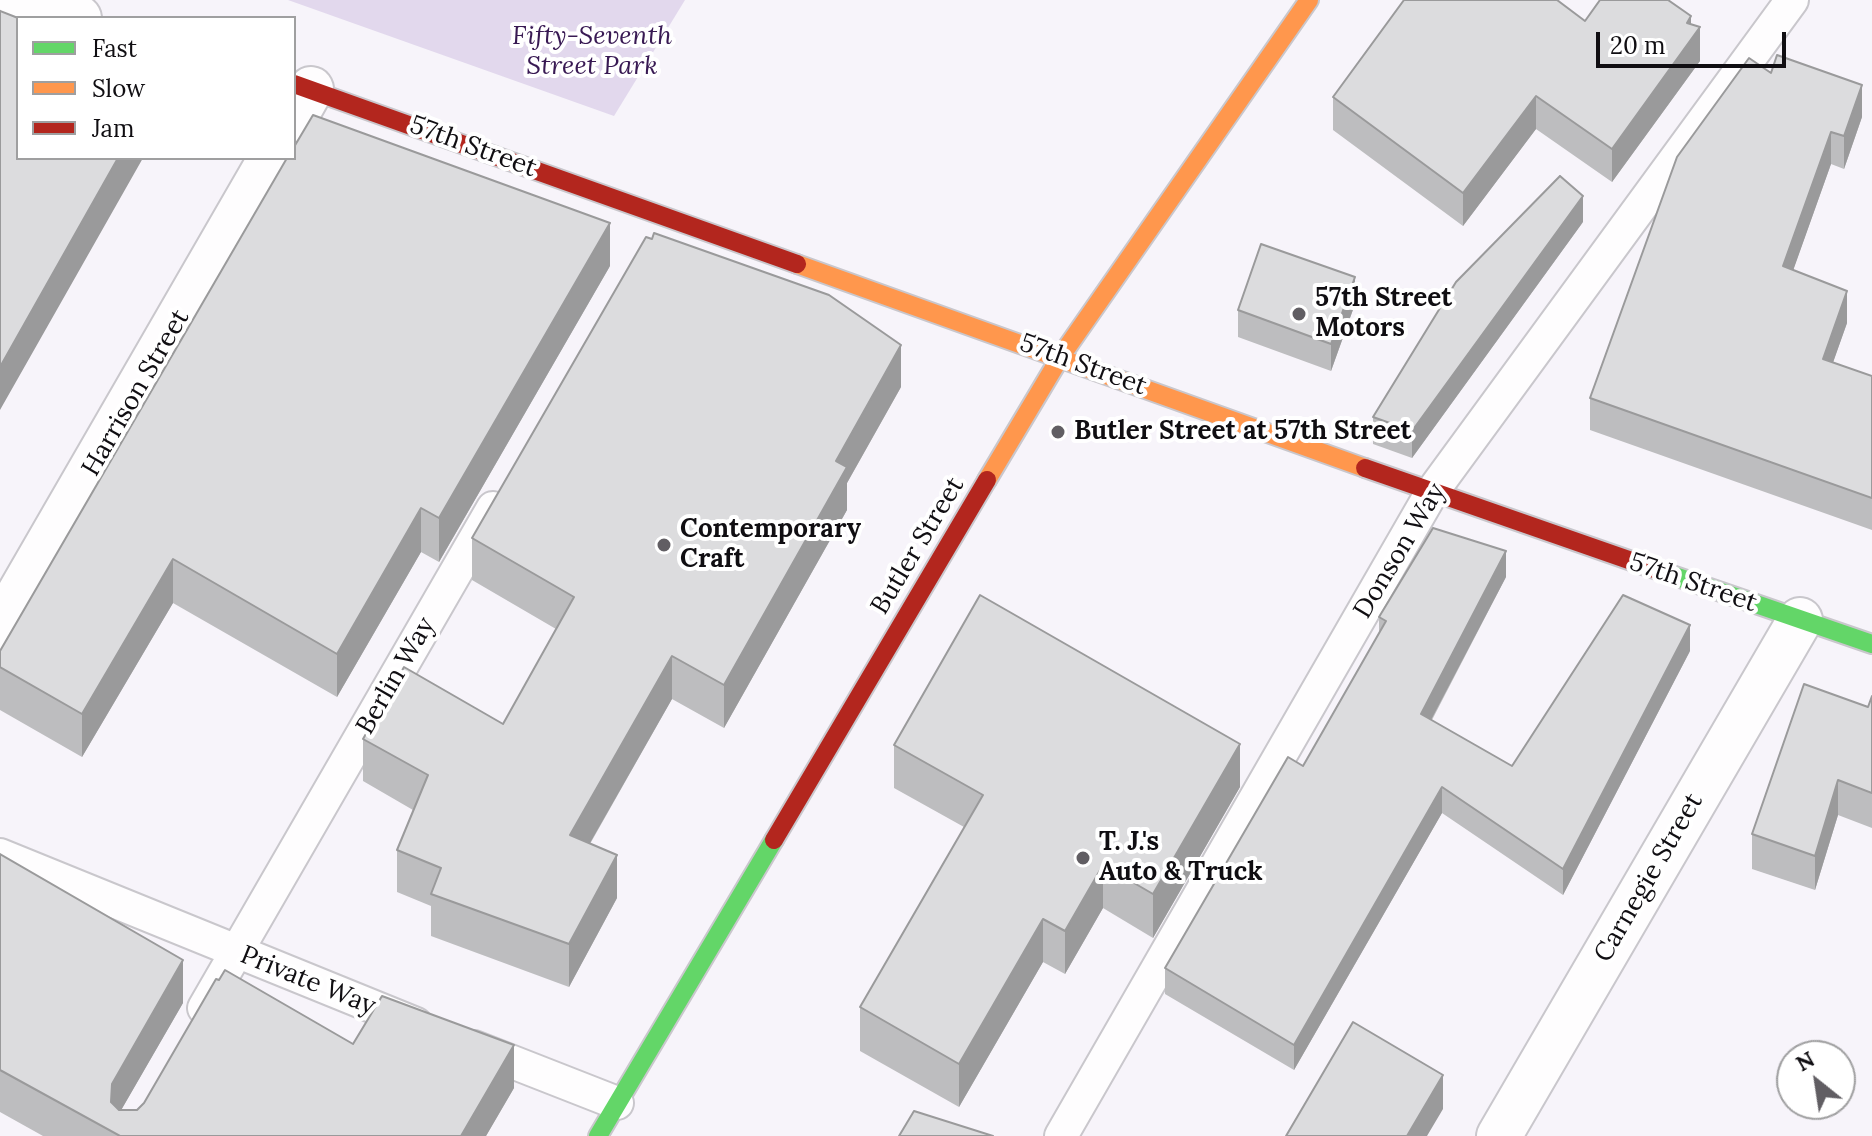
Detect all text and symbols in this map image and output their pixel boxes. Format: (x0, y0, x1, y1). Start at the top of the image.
legend (16, 16, 296, 160)
scale bar (1600, 16, 1790, 66)
park label: Fifty-Seventh Street Park (512, 21, 672, 82)
text: 20 m (1610, 30, 1666, 61)
text: Fast (92, 33, 137, 64)
text: Slow (92, 73, 145, 104)
street label: 57th Street (405, 110, 541, 184)
text: Jam (92, 113, 134, 144)
place label: 57th Street Motors (1315, 283, 1452, 344)
street label: Harrison Street (76, 304, 196, 482)
marker: 57th Street Motors (1290, 305, 1308, 323)
street label: 57th Street (1015, 328, 1151, 402)
place label: Butler Street at 57th Street (1074, 416, 1411, 448)
marker: Butler Street at 57th Street (1049, 423, 1067, 441)
street label: Butler Street (865, 472, 971, 620)
street label: Donson Way (1347, 478, 1453, 624)
place label: Contemporary Craft (680, 514, 861, 576)
marker: Contemporary Craft (655, 536, 673, 554)
street label: 57th Street (1625, 547, 1761, 619)
street label: Berlin Way (350, 612, 442, 740)
street label: Carnegie Street (1588, 788, 1710, 968)
place label: T. J.'s Auto & Truck (1099, 827, 1263, 888)
marker: T. J.'s Auto & Truck (1074, 849, 1092, 867)
street label: Private Way (236, 940, 380, 1022)
north arrow (1776, 1040, 1856, 1120)
text: N (1791, 1045, 1819, 1077)

